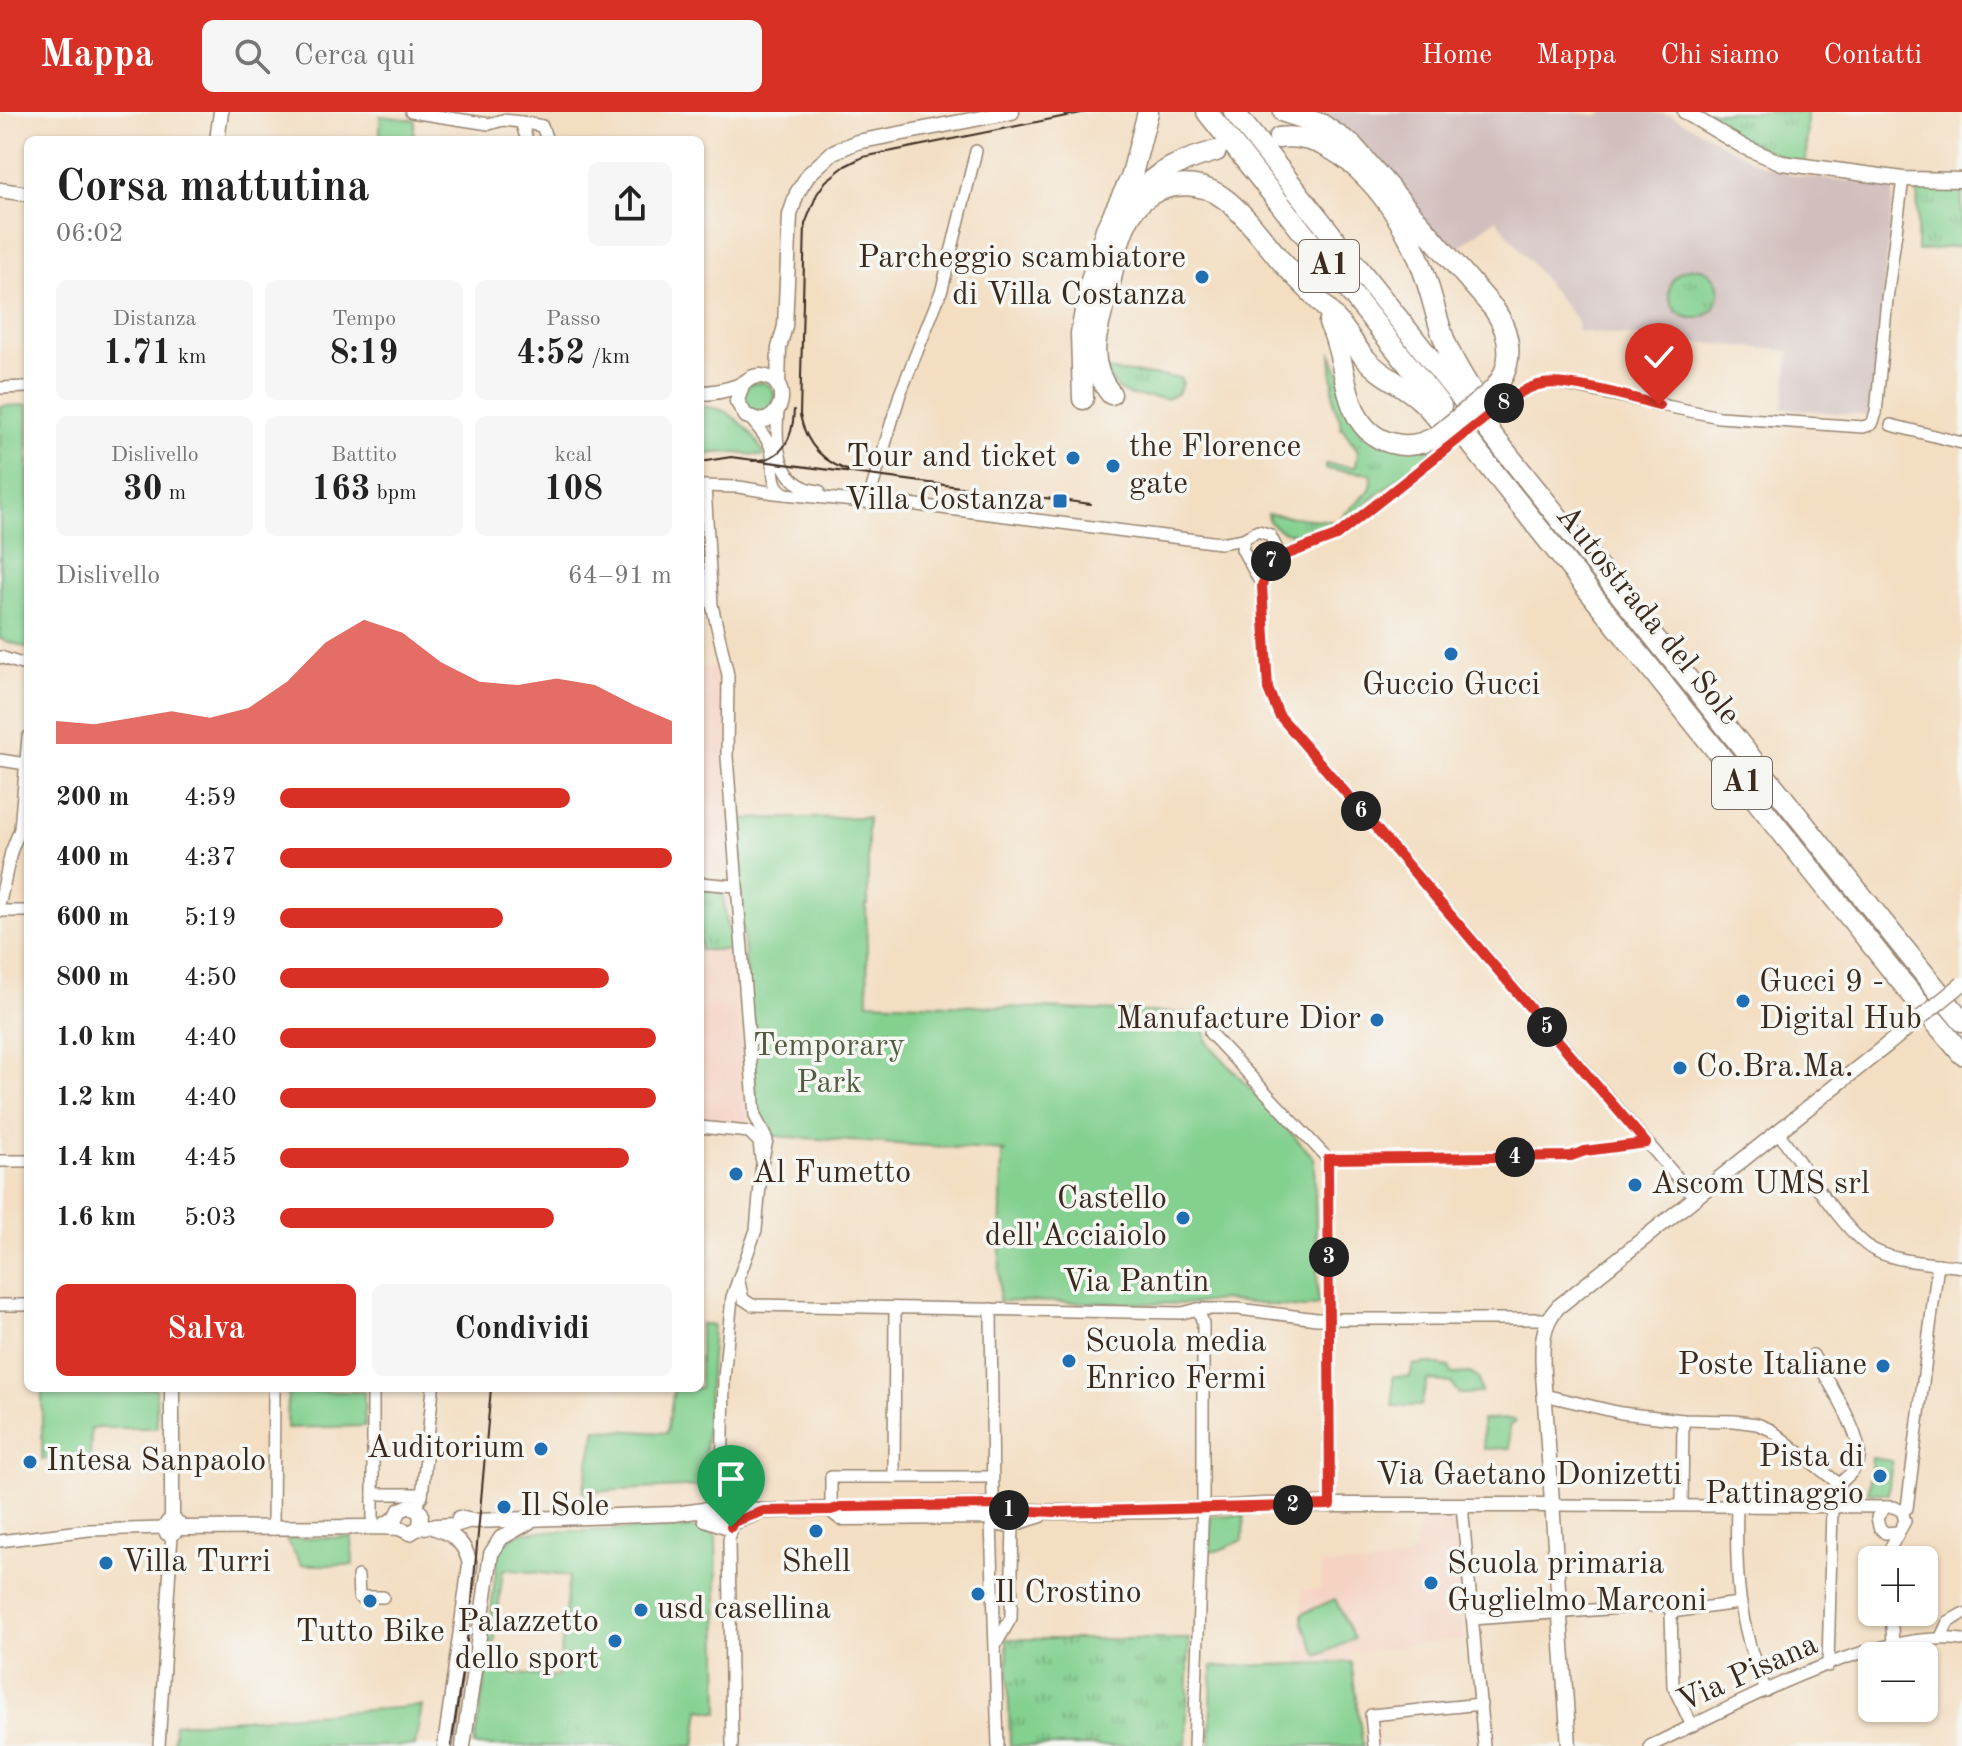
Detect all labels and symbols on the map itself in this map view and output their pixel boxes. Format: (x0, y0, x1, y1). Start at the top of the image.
road number: A1 (1299, 240, 1359, 292)
place label: Parcheggio scambiatore di Villa Costanza (858, 243, 1186, 312)
marker: Parcheggio scambiatore di Villa Costanza (1193, 268, 1211, 286)
pin (1625, 323, 1693, 405)
pin: 8 (1484, 383, 1524, 423)
place label: the Florence gate (1129, 432, 1301, 501)
place label: Tour and ticket (846, 442, 1057, 474)
marker: Tour and ticket (1064, 449, 1082, 467)
marker: the Florence gate (1104, 457, 1122, 475)
place label: Villa Costanza (845, 485, 1044, 517)
marker: Villa Costanza (1051, 492, 1069, 510)
street label: Autostrada del Sole (1549, 500, 1745, 732)
pin: 7 (1251, 541, 1291, 581)
marker: Guccio Gucci (1442, 645, 1460, 663)
place label: Guccio Gucci (1362, 670, 1540, 702)
road number: A1 (1712, 757, 1772, 809)
pin: 6 (1341, 791, 1381, 831)
place label: Gucci 9 - Digital Hub (1759, 967, 1922, 1036)
marker: Gucci 9 - Digital Hub (1734, 992, 1752, 1010)
place label: Manufacture Dior (1116, 1004, 1361, 1036)
pin: 5 (1527, 1007, 1567, 1047)
marker: Manufacture Dior (1368, 1011, 1386, 1029)
park label: Temporary Park (753, 1031, 905, 1100)
place label: Co.Bra.Ma. (1696, 1052, 1854, 1084)
marker: Co.Bra.Ma. (1671, 1059, 1689, 1077)
pin: 4 (1495, 1137, 1535, 1177)
place label: Al Fumetto (752, 1158, 911, 1190)
marker: Al Fumetto (727, 1165, 745, 1183)
place label: Ascom UMS srl (1651, 1169, 1870, 1201)
marker: Ascom UMS srl (1626, 1176, 1644, 1194)
place label: Castello dell'Acciaiolo (985, 1184, 1167, 1253)
marker: Castello dell'Acciaiolo (1174, 1209, 1192, 1227)
pin: 3 (1309, 1237, 1349, 1277)
street label: Via Pantin (1062, 1267, 1210, 1299)
place label: Scuola media Enrico Fermi (1085, 1327, 1267, 1396)
place label: Poste Italiane (1678, 1350, 1867, 1382)
marker: Scuola media Enrico Fermi (1060, 1352, 1078, 1370)
marker: Poste Italiane (1874, 1357, 1892, 1375)
place label: Auditorium (367, 1433, 525, 1465)
marker: Auditorium (532, 1440, 550, 1458)
place label: Pista di Pattinaggio (1705, 1442, 1864, 1511)
pin (697, 1445, 765, 1527)
place label: Intesa Sanpaolo (46, 1446, 266, 1478)
marker: Intesa Sanpaolo (21, 1453, 39, 1471)
street label: Via Gaetano Donizetti (1376, 1460, 1682, 1492)
marker: Pista di Pattinaggio (1871, 1467, 1889, 1485)
pin: 2 (1273, 1485, 1313, 1525)
pin: 1 (989, 1490, 1029, 1530)
place label: Il Sole (520, 1491, 609, 1523)
marker: Il Sole (495, 1498, 513, 1516)
marker: Shell (807, 1522, 825, 1540)
place label: Villa Turri (122, 1547, 271, 1579)
place label: Shell (781, 1547, 851, 1579)
place label: Scuola primaria Guglielmo Marconi (1447, 1549, 1707, 1618)
marker: Villa Turri (97, 1554, 115, 1572)
marker: Scuola primaria Guglielmo Marconi (1422, 1574, 1440, 1592)
place label: Il Crostino (994, 1578, 1142, 1610)
marker: Il Crostino (969, 1585, 987, 1603)
marker: Tutto Bike (361, 1592, 379, 1610)
place label: usd casellina (657, 1594, 831, 1626)
marker: usd casellina (632, 1601, 650, 1619)
place label: Palazzetto dello sport (455, 1607, 599, 1676)
place label: Tutto Bike (295, 1617, 445, 1649)
street label: Via Pisana (1673, 1629, 1823, 1719)
marker: Palazzetto dello sport (606, 1632, 624, 1650)

